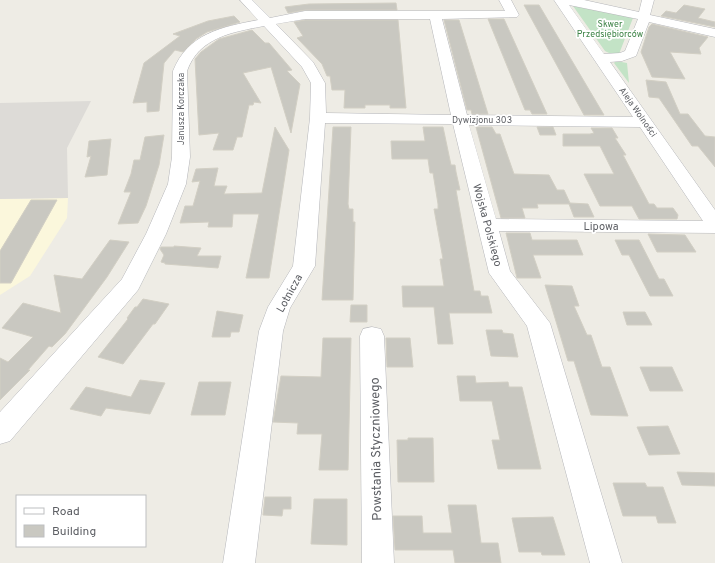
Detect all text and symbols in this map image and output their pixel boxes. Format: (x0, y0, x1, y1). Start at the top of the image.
park label: Skwer Przedsiębiorców (577, 19, 644, 40)
street label: Janusza Korczaka (176, 73, 187, 145)
street label: Aleja Wolności (616, 85, 659, 139)
street label: Dywizjonu 303 (452, 115, 512, 126)
street label: Wojska Polskiego (469, 182, 505, 268)
street label: Lipowa (584, 220, 619, 234)
street label: Lotnicza (274, 272, 306, 315)
street label: Powstania Styczniowego (368, 377, 386, 521)
legend (16, 495, 146, 547)
text: Road (52, 504, 80, 520)
text: Building (52, 524, 96, 540)

